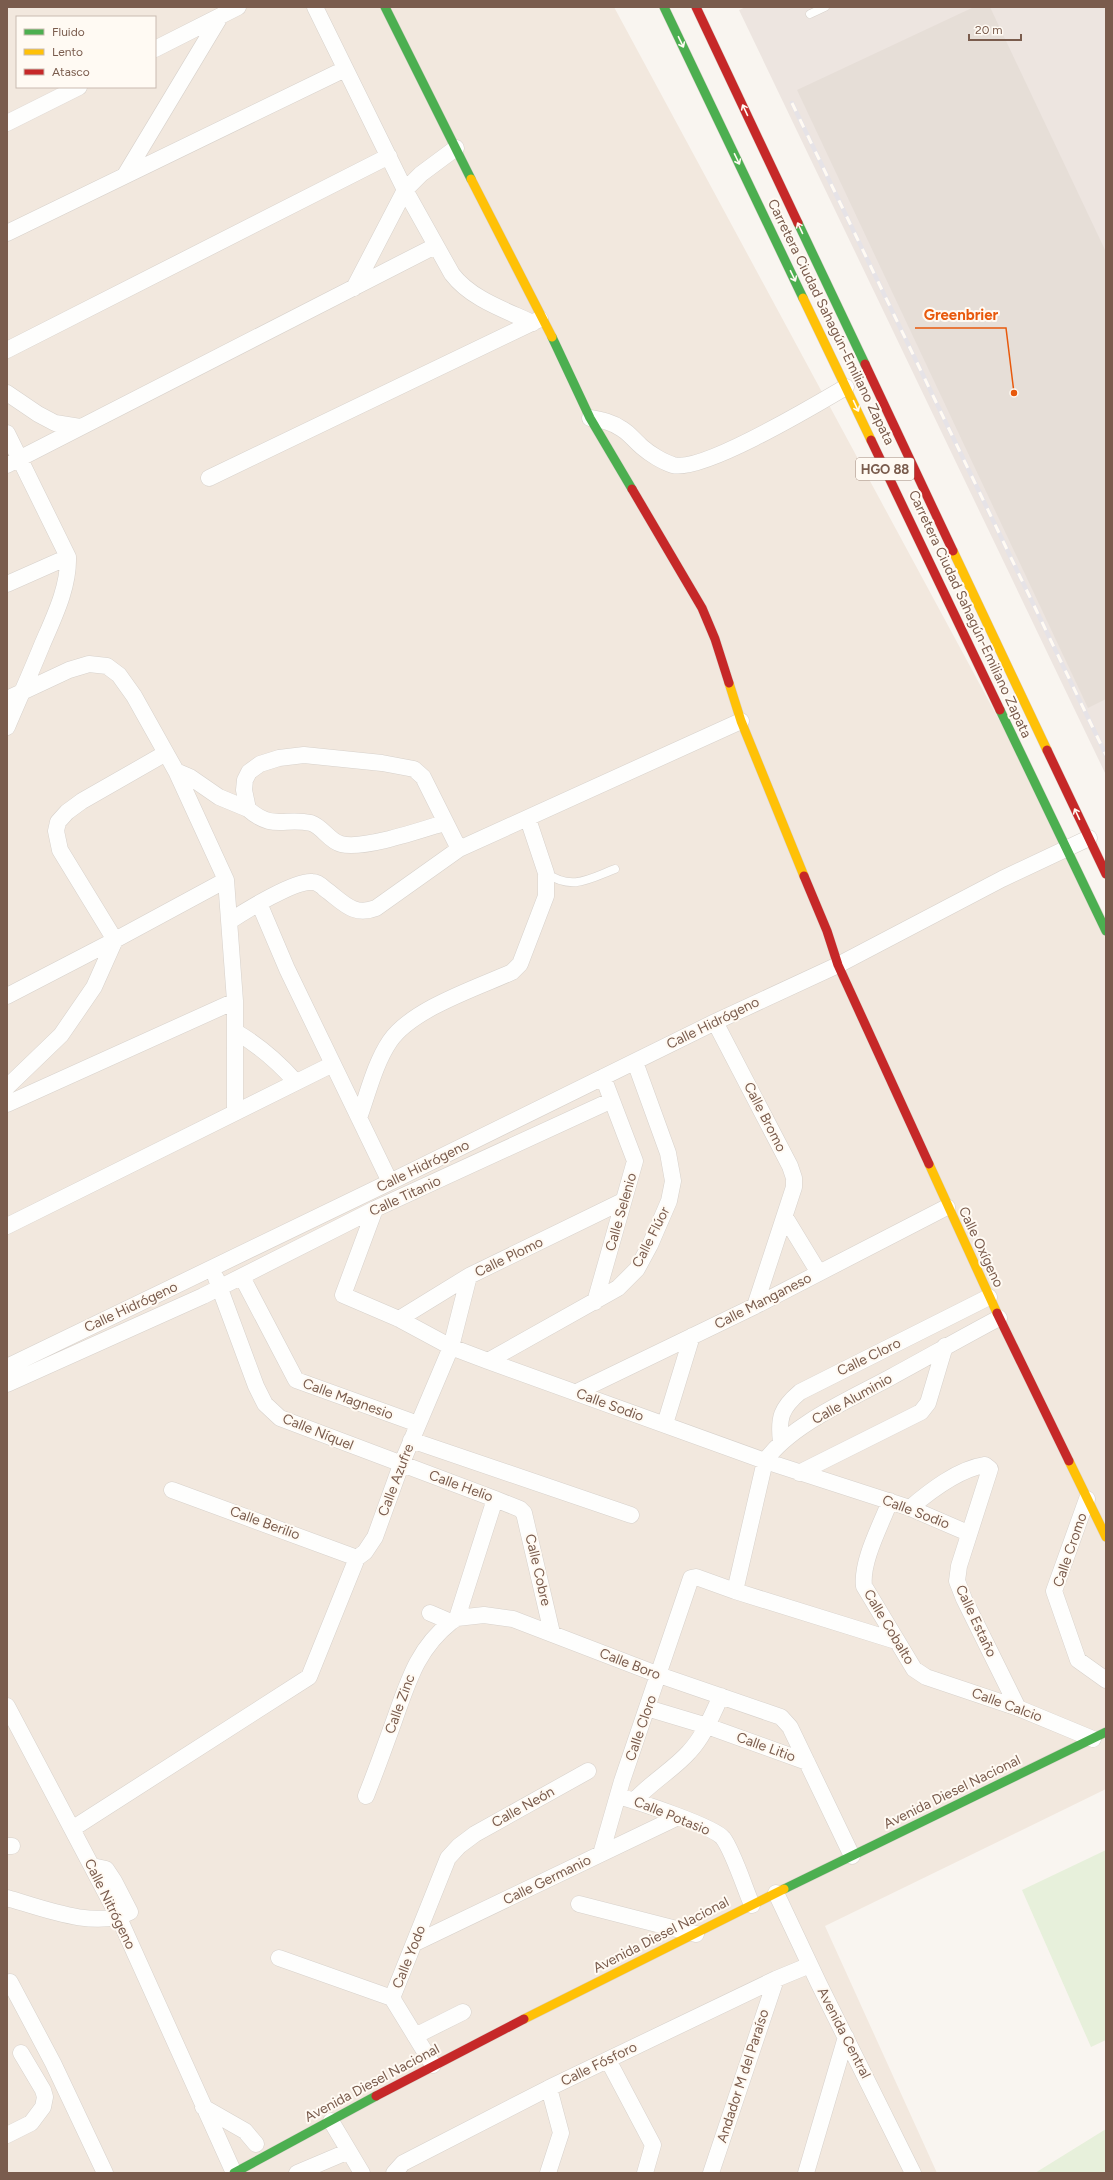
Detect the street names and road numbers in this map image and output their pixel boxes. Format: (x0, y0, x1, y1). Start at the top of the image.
street label: Carretera Ciudad Sahagún-Emiliano Zapata (764, 196, 898, 448)
road number: HGO 88 (856, 458, 914, 480)
street label: Carretera Ciudad Sahagún-Emiliano Zapata (905, 487, 1035, 741)
street label: Calle Hidrógeno (664, 993, 762, 1053)
street label: Calle Bromo (740, 1079, 790, 1155)
street label: Calle Hidrógeno (374, 1136, 472, 1196)
street label: Calle Selenio (602, 1171, 640, 1253)
street label: Calle Titanio (366, 1172, 444, 1220)
street label: Calle Flúor (628, 1204, 674, 1270)
street label: Calle Oxígeno (955, 1204, 1007, 1290)
street label: Calle Plomo (472, 1233, 546, 1281)
street label: Calle Manganeso (712, 1269, 814, 1333)
street label: Calle Hidrógeno (82, 1278, 180, 1336)
street label: Calle Cloro (834, 1334, 904, 1380)
street label: Calle Aluminio (809, 1370, 895, 1428)
street label: Calle Magnesio (300, 1375, 396, 1423)
street label: Calle Sodio (574, 1385, 646, 1425)
street label: Calle Níquel (280, 1410, 356, 1454)
street label: Calle Azufre (374, 1441, 418, 1519)
street label: Calle Helio (427, 1467, 495, 1505)
street label: Calle Sodio (880, 1491, 952, 1533)
street label: Calle Berilio (228, 1503, 302, 1543)
street label: Calle Cromo (1049, 1511, 1091, 1589)
street label: Calle Cobre (521, 1532, 555, 1608)
street label: Calle Estaño (952, 1582, 1000, 1660)
street label: Calle Cobalto (860, 1586, 918, 1668)
street label: Calle Boro (597, 1645, 663, 1683)
street label: Calle Zinc (381, 1672, 419, 1736)
street label: Calle Calcio (969, 1684, 1045, 1726)
street label: Calle Cloro (622, 1693, 660, 1763)
street label: Calle Litio (734, 1728, 798, 1766)
street label: Avenida Diesel Nacional (881, 1751, 1023, 1833)
street label: Calle Neón (489, 1783, 557, 1831)
street label: Calle Potasio (631, 1793, 713, 1839)
street label: Calle Germanio (500, 1851, 594, 1909)
street label: Calle Nitrógeno (81, 1856, 139, 1952)
street label: Avenida Diesel Nacional (590, 1893, 732, 1977)
street label: Calle Yodo (389, 1923, 429, 1991)
street label: Avenida Central (814, 1985, 874, 2081)
street label: Andador M del Paraíso (713, 2007, 773, 2145)
street label: Calle Fósforo (558, 2038, 640, 2090)
street label: Avenida Diesel Nacional (302, 2040, 442, 2126)

